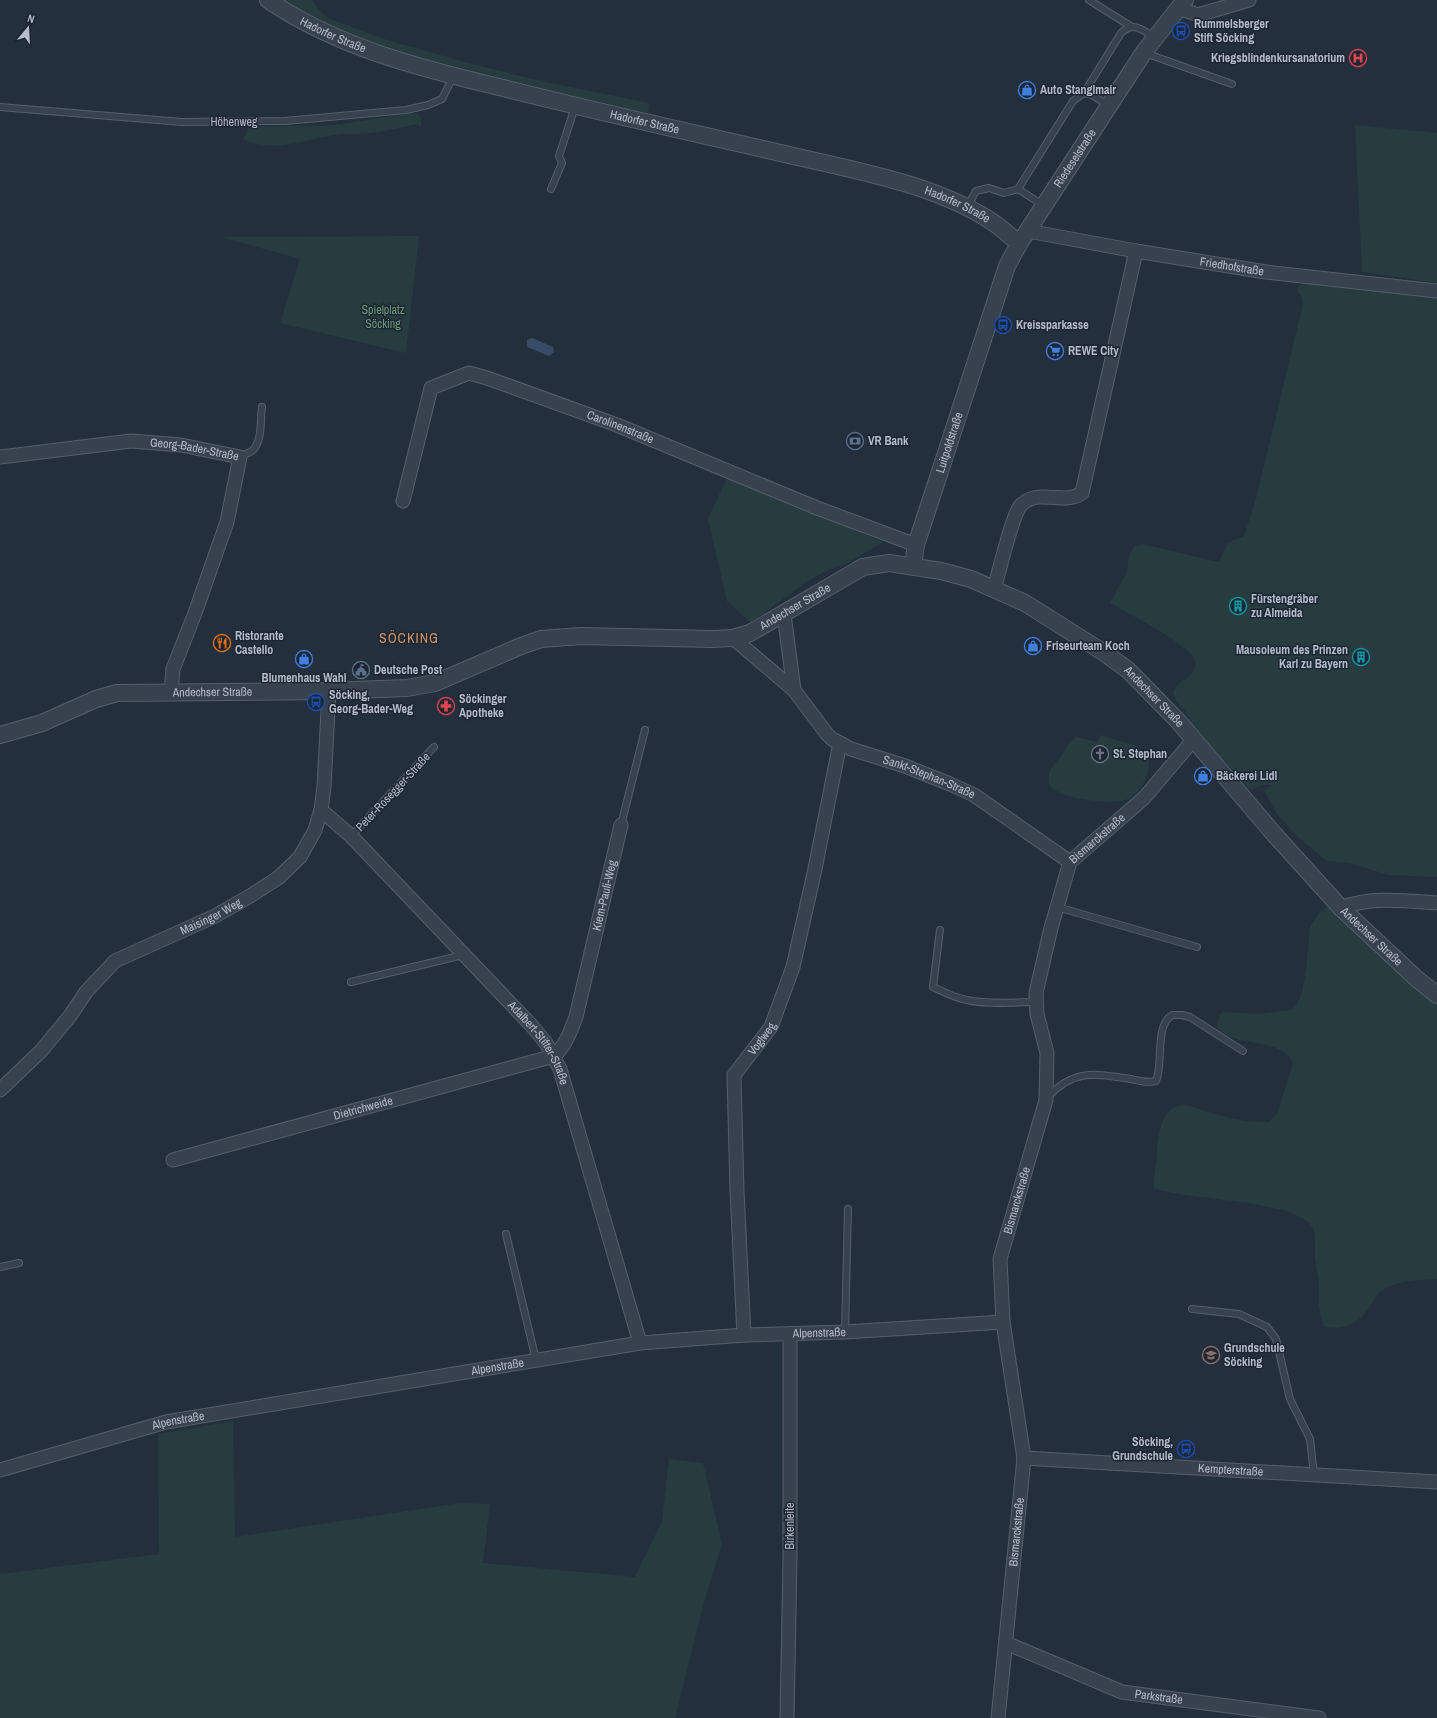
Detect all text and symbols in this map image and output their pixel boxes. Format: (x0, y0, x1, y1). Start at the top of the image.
north arrow (8, 8, 48, 48)
text: N (26, 11, 36, 26)
street label: Hadorfer Straße (297, 13, 368, 57)
place label: Rummelsberger Stift Söcking (1194, 16, 1269, 46)
bus stop icon: Rummelsberger Stift Söcking (1171, 21, 1191, 41)
hospital icon: Kriegsblindenkursanatorium (1348, 48, 1368, 68)
place label: Kriegsblindenkursanatorium (1211, 50, 1345, 66)
shop icon: Auto Stanglmair (1017, 80, 1037, 100)
place label: Auto Stanglmair (1040, 82, 1116, 98)
street label: Hadorfer Straße (608, 106, 681, 138)
street label: Höhenweg (210, 114, 258, 130)
street label: Riedeselstraße (1050, 126, 1100, 191)
street label: Hadorfer Straße (922, 182, 993, 227)
street label: Friedhofstraße (1199, 253, 1265, 280)
park label: Spielplatz Söcking (361, 302, 405, 332)
bus stop icon: Kreissparkasse (993, 315, 1013, 335)
place label: Kreissparkasse (1016, 317, 1089, 333)
supermarket icon: REWE City (1045, 341, 1065, 361)
place label: REWE City (1068, 343, 1119, 359)
street label: Carolinenstraße (585, 407, 656, 447)
street label: Luitpoldstraße (932, 410, 967, 475)
bank icon: VR Bank (845, 431, 865, 451)
place label: VR Bank (868, 433, 909, 449)
street label: Georg-Bader-Straße (149, 435, 240, 465)
street label: Andechser Straße (756, 580, 833, 634)
place label: Fürstengräber zu Almeida (1251, 591, 1318, 621)
building icon: Fürstengräber zu Almeida (1228, 596, 1248, 616)
place label: Ristorante Castello (235, 628, 284, 658)
district label: SÖCKING (379, 629, 439, 647)
restaurant icon: Ristorante Castello (212, 633, 232, 653)
shop icon: Friseurteam Koch (1023, 636, 1043, 656)
place label: Friseurteam Koch (1046, 638, 1130, 654)
place label: Mausoleum des Prinzen Karl zu Bayern (1236, 642, 1348, 672)
building icon: Mausoleum des Prinzen Karl zu Bayern (1351, 647, 1371, 667)
shop icon: Blumenhaus Wahl (294, 649, 314, 669)
public building icon: Deutsche Post (351, 660, 371, 680)
place label: Deutsche Post (374, 662, 443, 678)
street label: Andechser Straße (1120, 662, 1188, 730)
place label: Blumenhaus Wahl (262, 670, 347, 686)
street label: Andechser Straße (172, 684, 252, 700)
place label: Söcking, Georg-Bader-Weg (329, 687, 413, 717)
place label: Söckinger Apotheke (459, 691, 507, 721)
bus stop icon: Söcking, Georg-Bader-Weg (306, 692, 326, 712)
pharmacy icon: Söckinger Apotheke (436, 696, 456, 716)
church icon: St. Stephan (1090, 744, 1110, 764)
place label: St. Stephan (1113, 746, 1167, 762)
street label: Peter-Rosegger-Straße (352, 749, 434, 835)
street label: Sankt-Stephan-Straße (881, 752, 978, 802)
shop icon: Bäckerei Lidl (1193, 766, 1213, 786)
place label: Bäckerei Lidl (1216, 768, 1278, 784)
street label: Bismarckstraße (1066, 810, 1128, 867)
street label: Kiem-Pauli-Weg (588, 858, 621, 932)
street label: Maisinger Weg (178, 894, 245, 939)
street label: Andechser Straße (1336, 903, 1406, 970)
street label: Adalbert-Stifter-Straße (504, 997, 572, 1087)
street label: Voglweg (744, 1020, 780, 1058)
street label: Dietrichweide (332, 1092, 395, 1124)
street label: Bismarckstraße (1000, 1165, 1034, 1236)
street label: Alpenstraße (792, 1324, 846, 1342)
place label: Grundschule Söcking (1224, 1340, 1285, 1370)
school or university icon: Grundschule Söcking (1201, 1345, 1221, 1365)
street label: Alpenstraße (469, 1354, 525, 1379)
street label: Alpenstraße (149, 1408, 206, 1434)
place label: Söcking, Grundschule (1112, 1434, 1174, 1464)
bus stop icon: Söcking, Grundschule (1176, 1439, 1196, 1459)
street label: Kempterstraße (1198, 1460, 1264, 1480)
street label: Bismarckstraße (1005, 1497, 1028, 1567)
street label: Birkenleite (782, 1502, 798, 1550)
street label: Parkstraße (1134, 1686, 1184, 1708)

